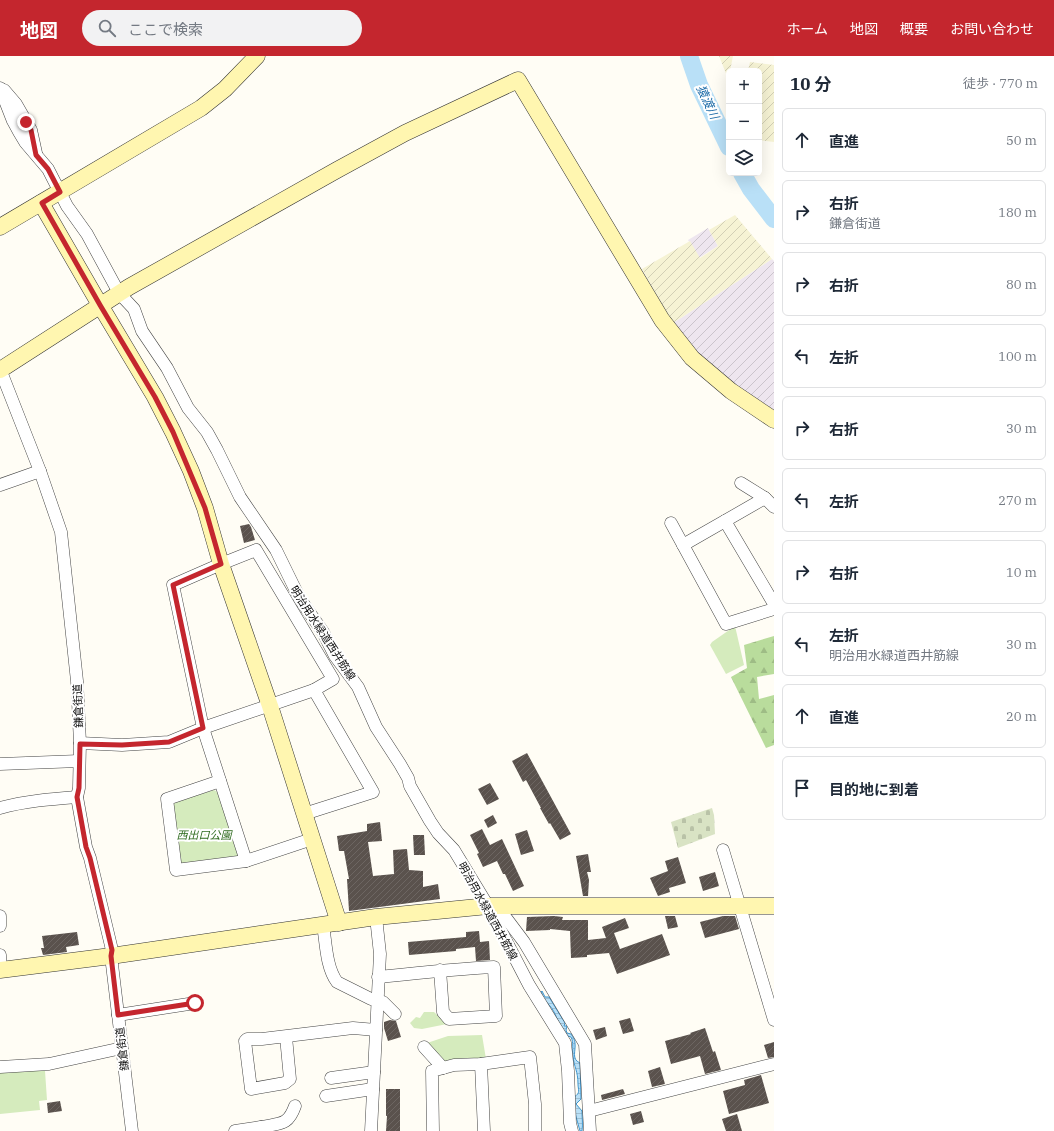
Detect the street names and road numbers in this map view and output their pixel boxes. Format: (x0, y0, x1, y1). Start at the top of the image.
street label: 明治用水緑道西井筋線 (287, 583, 359, 683)
street label: 鎌倉街道 (70, 684, 86, 728)
street label: 明治用水緑道西井筋線 (455, 860, 521, 962)
street label: 鎌倉街道 (112, 1026, 132, 1072)

